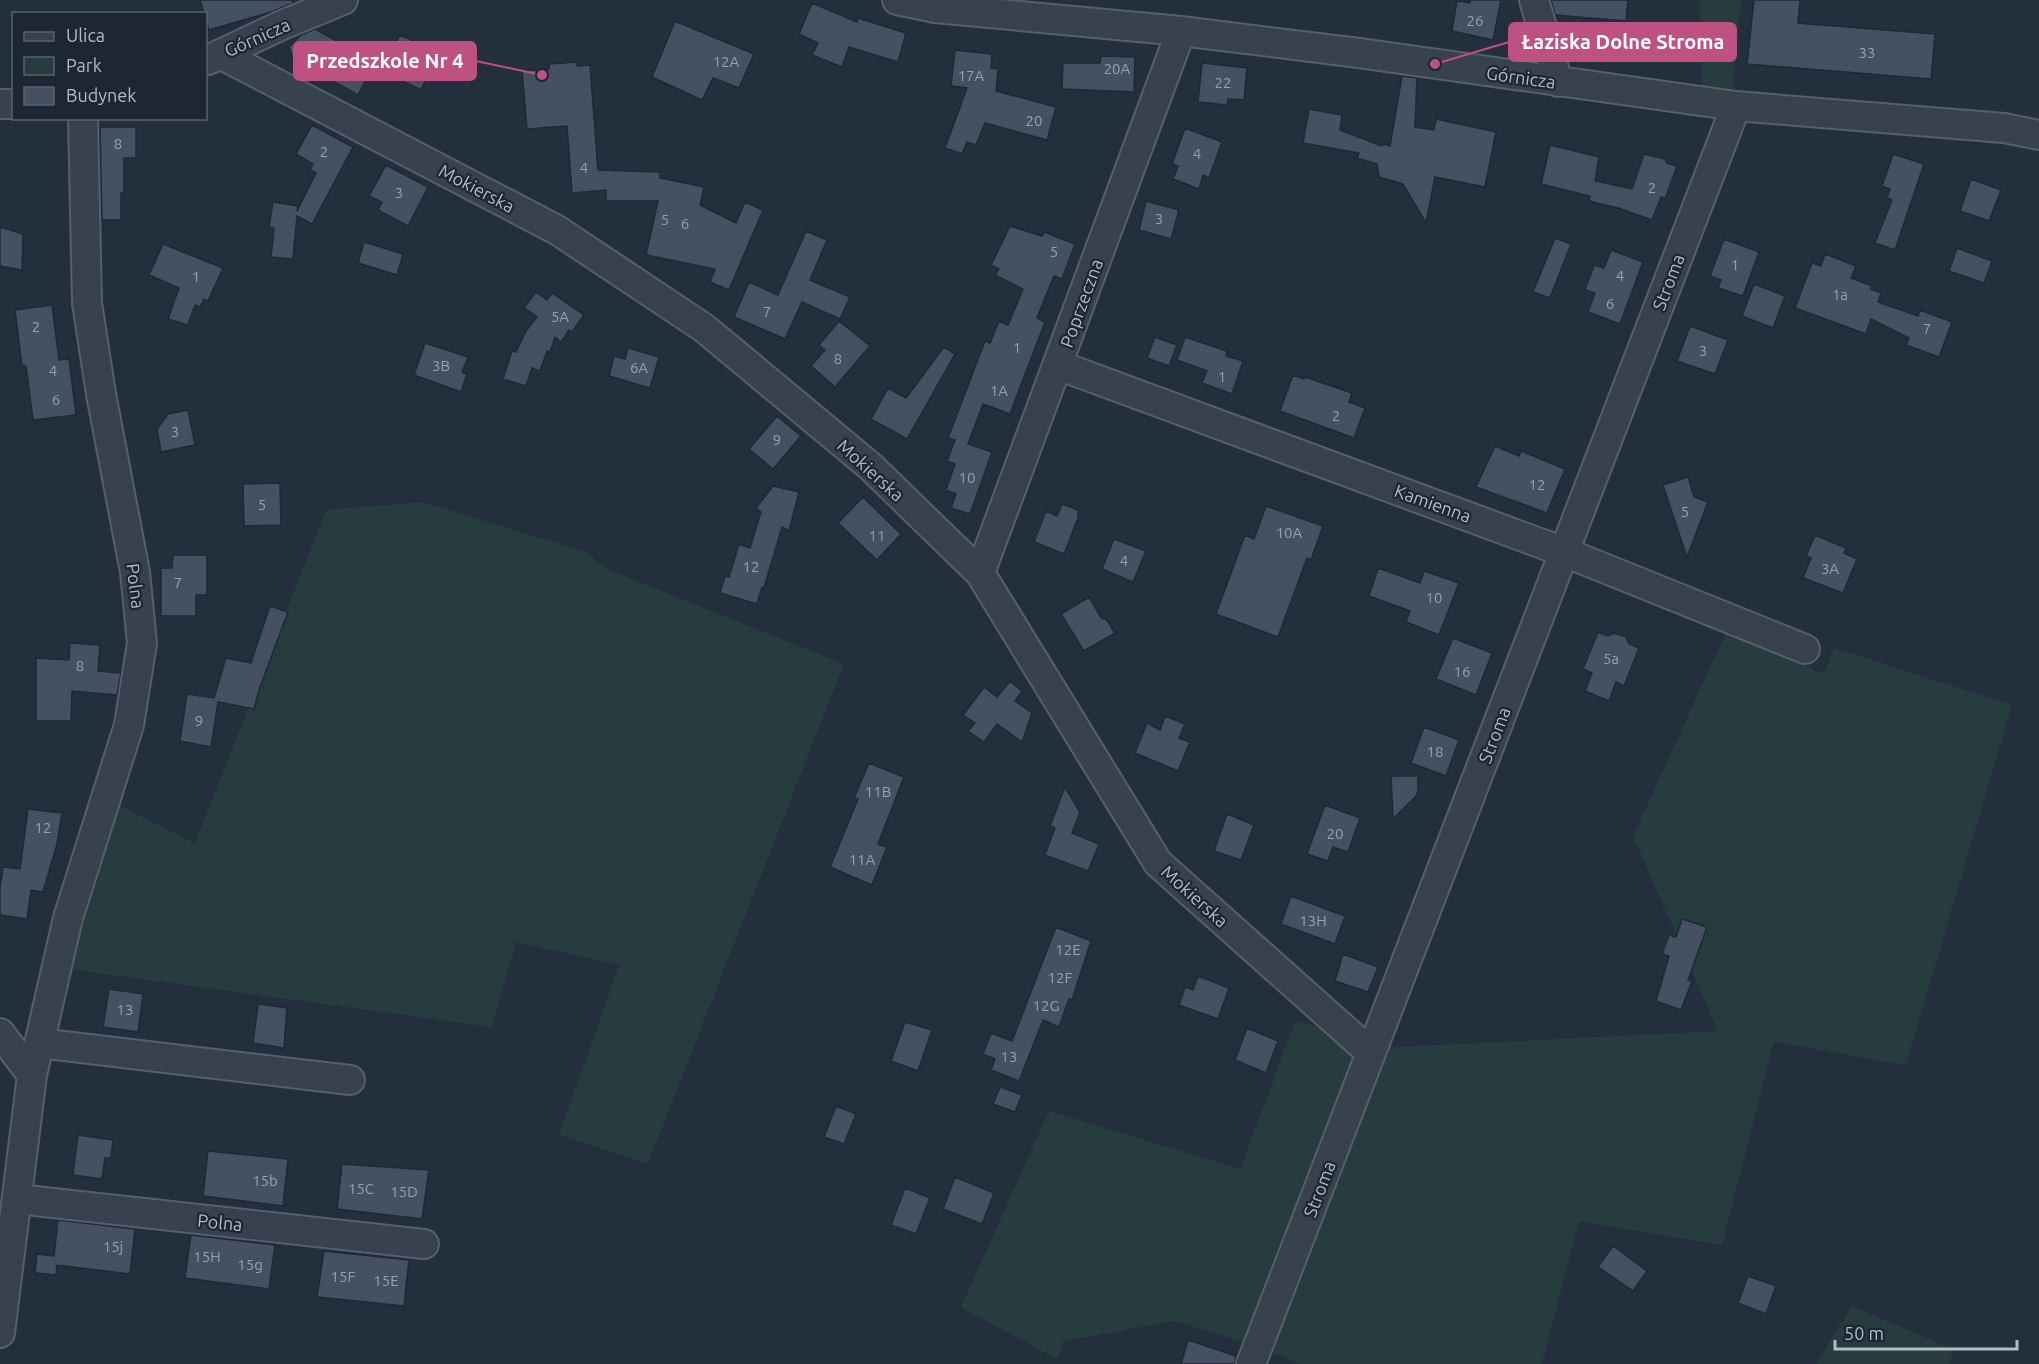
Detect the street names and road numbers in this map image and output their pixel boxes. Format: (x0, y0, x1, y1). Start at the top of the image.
street label: Górnicza (221, 14, 293, 60)
street label: Górnicza (1485, 62, 1557, 92)
street label: Mokierska (436, 160, 518, 216)
street label: Stroma (1648, 251, 1688, 313)
street label: Poprzeczna (1056, 256, 1106, 350)
street label: Mokierska (834, 435, 908, 505)
street label: Kamienna (1392, 480, 1474, 526)
street label: Polna (123, 562, 149, 610)
street label: Stroma (1474, 704, 1514, 766)
street label: Mokierska (1158, 861, 1232, 931)
street label: Stroma (1299, 1158, 1339, 1220)
street label: Polna (196, 1210, 244, 1234)

